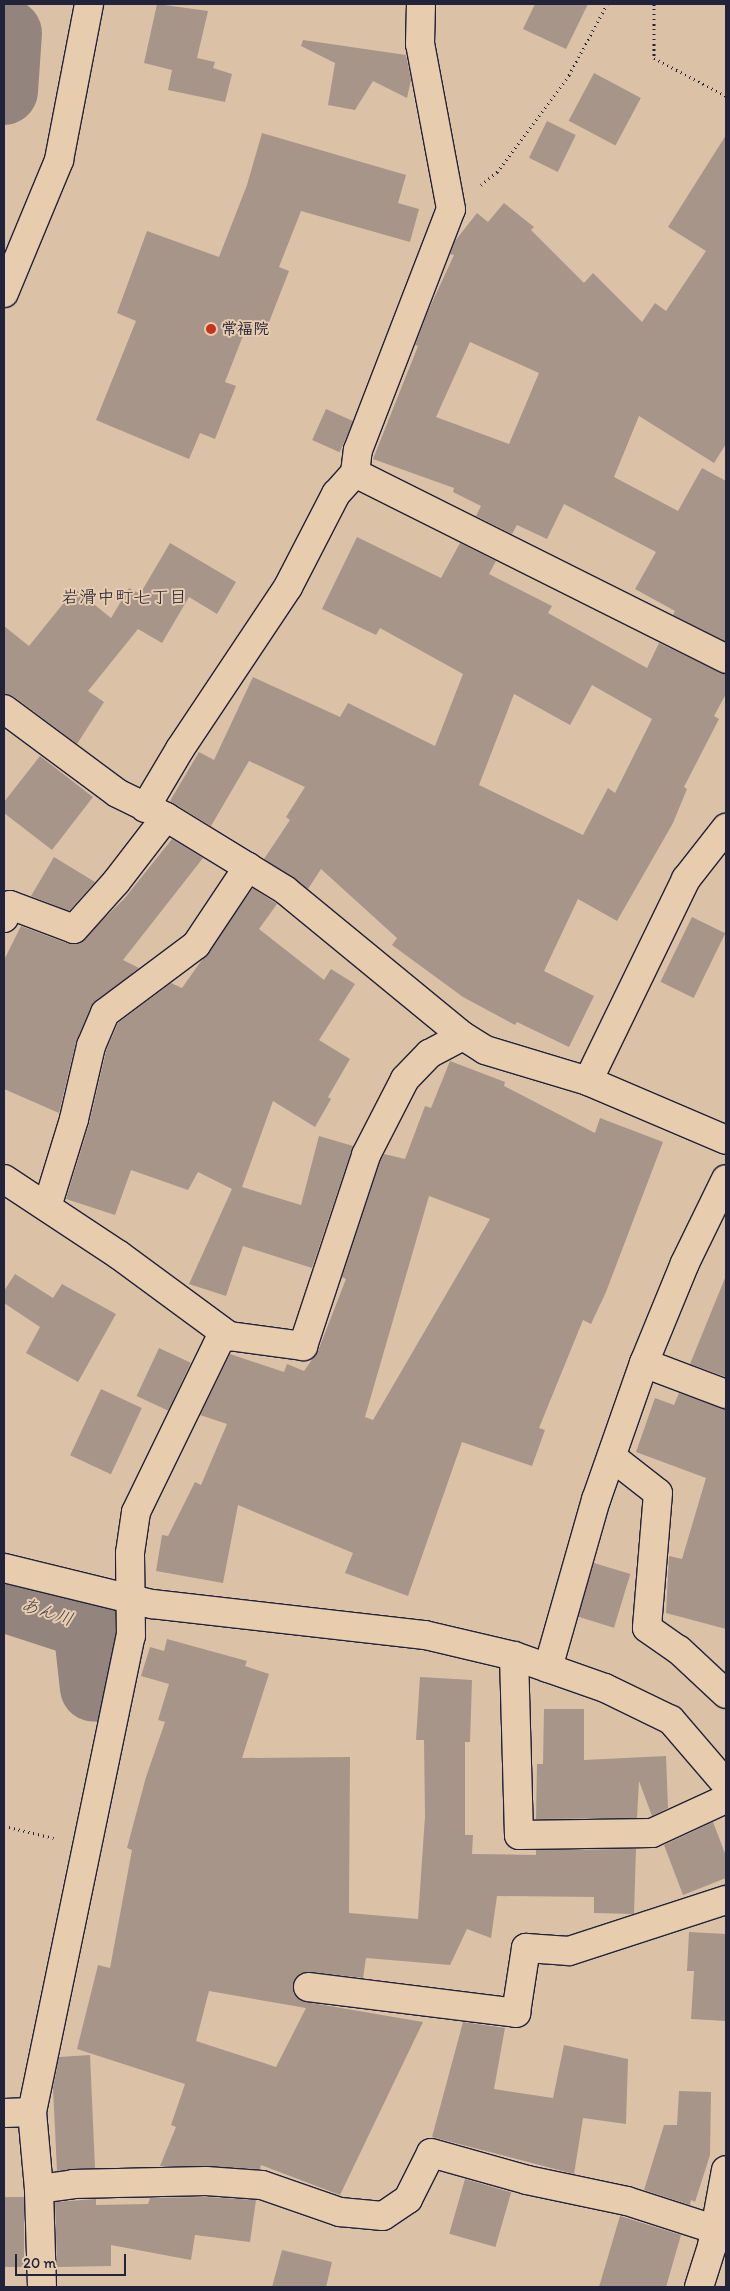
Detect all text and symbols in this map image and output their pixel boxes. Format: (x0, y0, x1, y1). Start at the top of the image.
place label: 常福院 (221, 319, 269, 339)
marker: 常福院 (205, 323, 217, 335)
district label: 岩滑中町七丁目 (61, 586, 187, 608)
water label: あん川 (18, 1593, 76, 1631)
scale bar (18, 2244, 129, 2276)
text: 20 m (23, 2254, 56, 2272)

